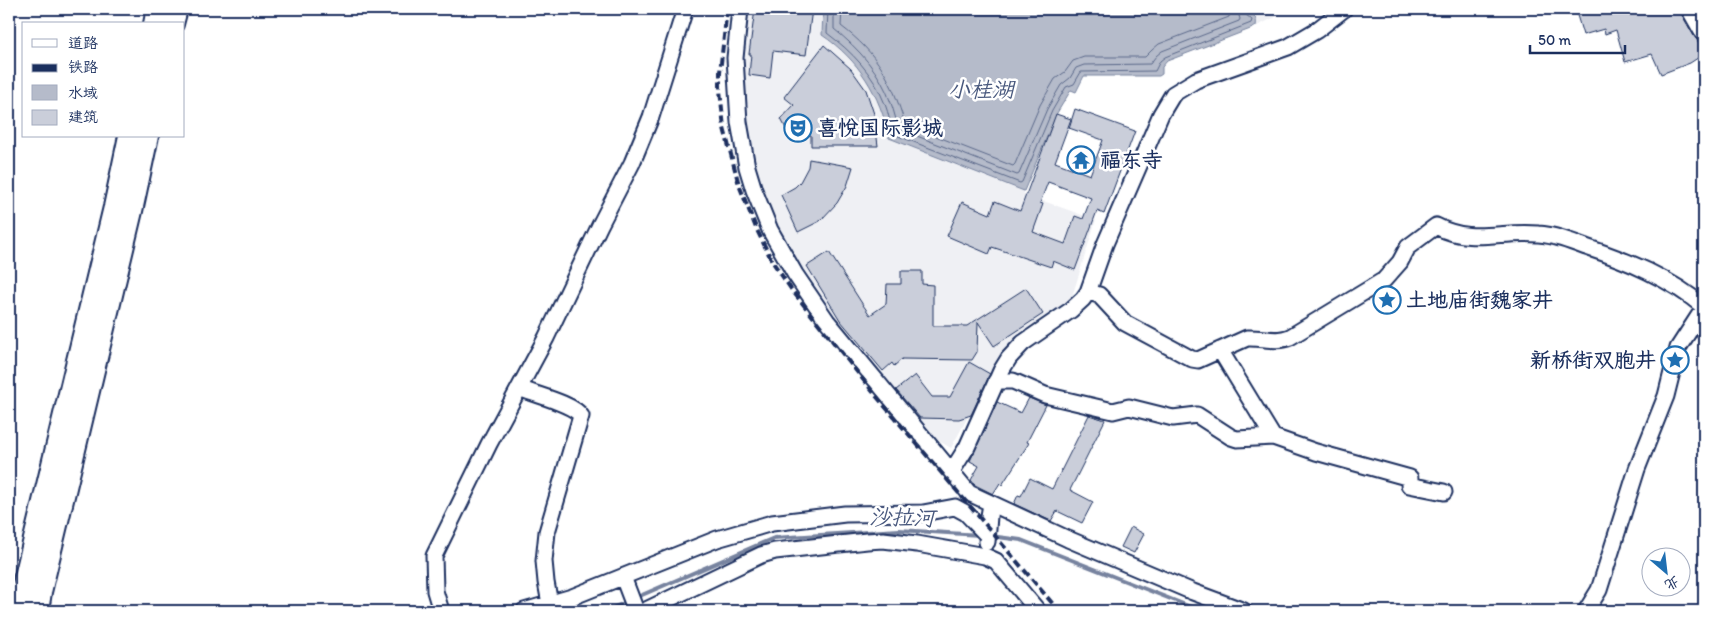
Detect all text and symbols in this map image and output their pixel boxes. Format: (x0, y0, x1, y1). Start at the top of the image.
legend (22, 22, 185, 138)
scale bar (1530, 22, 1626, 54)
text: 50 m (1538, 31, 1571, 49)
text: 道路 (68, 34, 98, 52)
text: 铁路 (68, 58, 98, 76)
water label: 小桂湖 (948, 76, 1016, 103)
text: 水域 (68, 84, 98, 102)
text: 建筑 (68, 108, 98, 126)
theatre icon: 喜悦国际影城 (783, 113, 813, 143)
place label: 喜悦国际影城 (817, 115, 943, 140)
temple icon: 福东寺 (1066, 145, 1096, 175)
place label: 福东寺 (1100, 147, 1163, 172)
place icon: 土地庙街魏家井 (1372, 285, 1402, 315)
place label: 土地庙街魏家井 (1406, 287, 1553, 312)
place icon: 新桥街双胞井 (1660, 345, 1690, 375)
place label: 新桥街双胞井 (1530, 347, 1656, 372)
water label: 沙拉河 (869, 503, 938, 532)
north arrow (1640, 548, 1690, 598)
text: 北 (1662, 572, 1682, 594)

